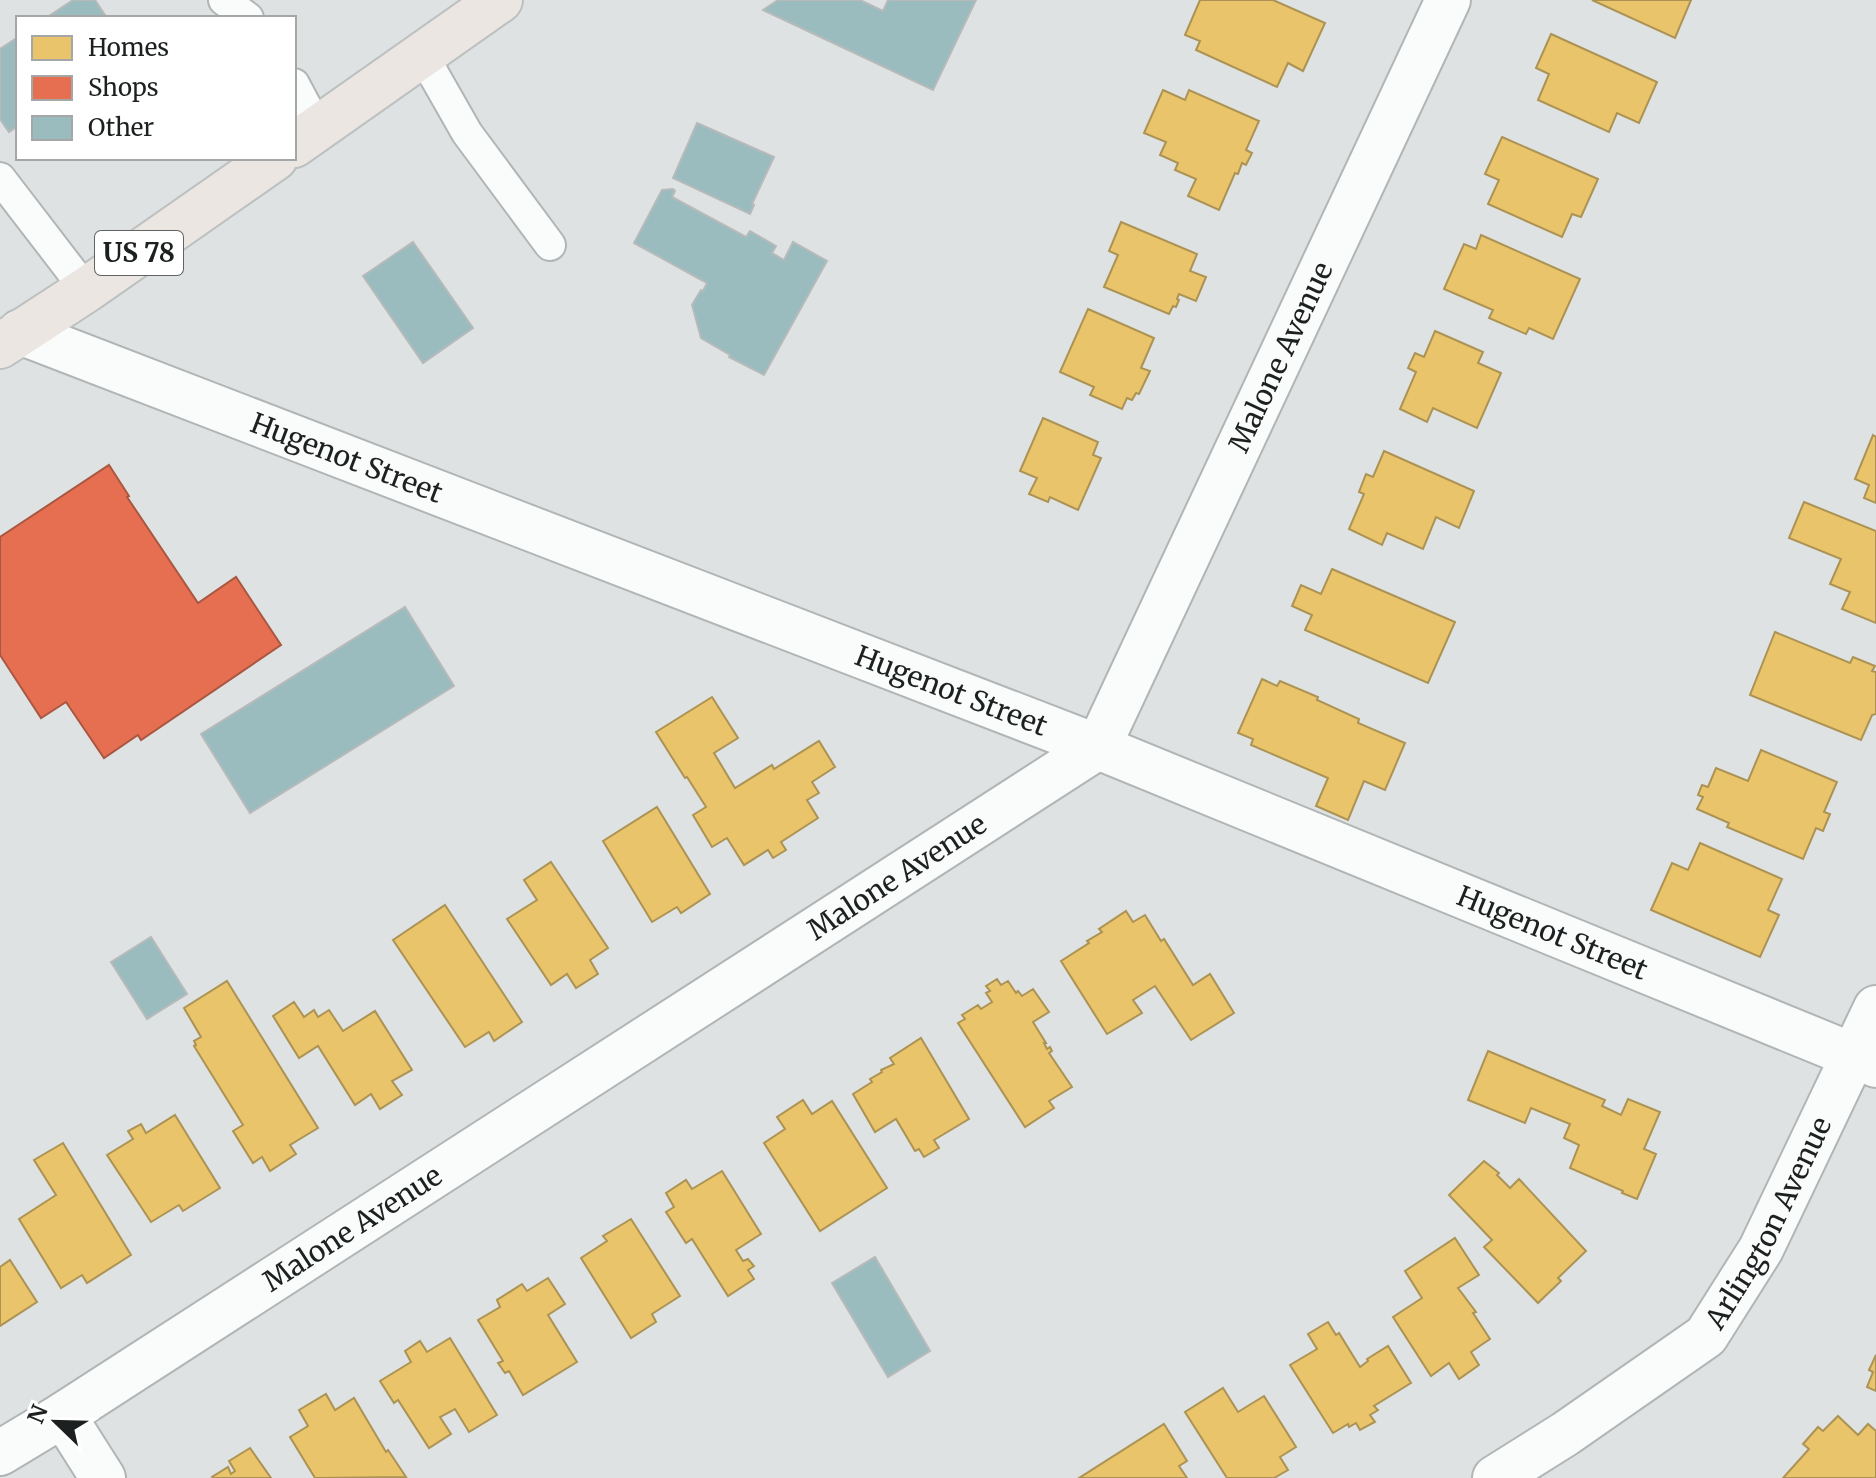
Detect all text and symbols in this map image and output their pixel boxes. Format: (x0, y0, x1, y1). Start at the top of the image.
legend (16, 16, 296, 160)
text: Homes (88, 32, 169, 63)
text: Shops (88, 72, 159, 103)
text: Other (88, 112, 154, 143)
road number: US 78 (95, 231, 183, 275)
street label: Malone Avenue (1221, 256, 1341, 458)
street label: Hugenot Street (246, 405, 448, 511)
street label: Hugenot Street (850, 637, 1053, 744)
street label: Malone Avenue (801, 806, 993, 948)
street label: Hugenot Street (1452, 878, 1653, 988)
street label: Arlington Avenue (1697, 1111, 1839, 1336)
street label: Malone Avenue (256, 1157, 449, 1299)
north arrow (16, 1382, 96, 1462)
text: N (21, 1400, 54, 1428)

